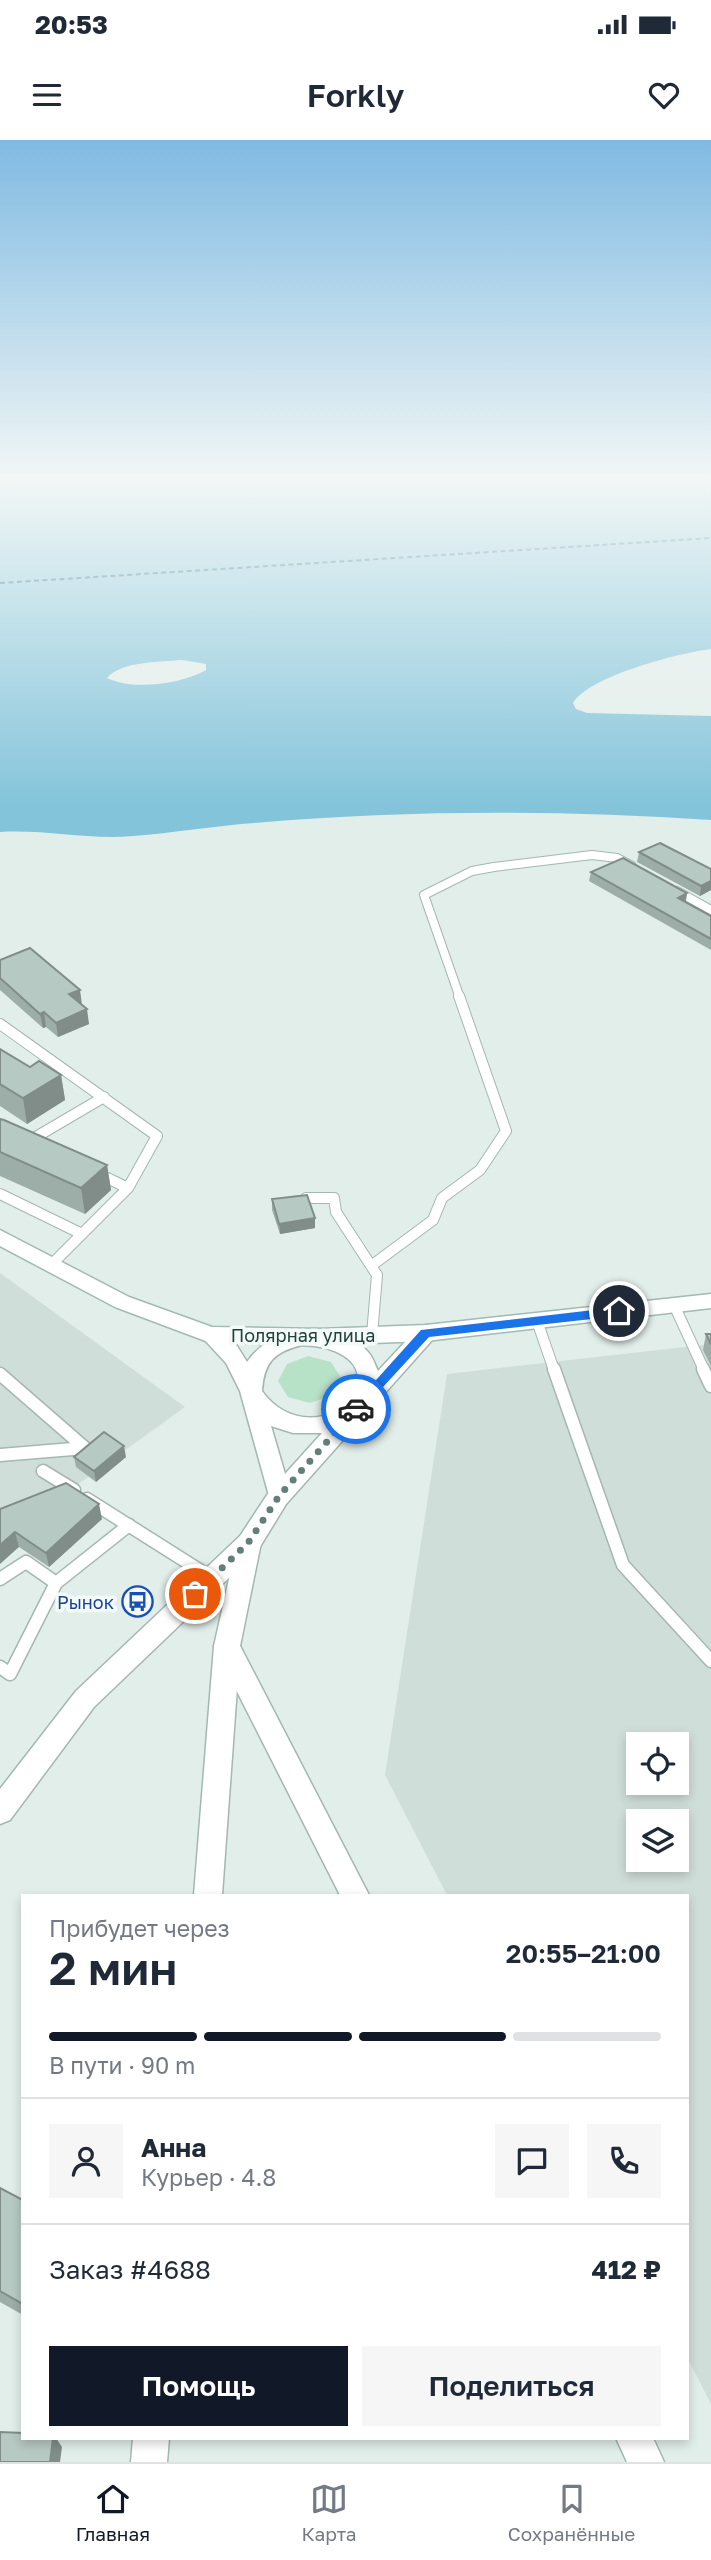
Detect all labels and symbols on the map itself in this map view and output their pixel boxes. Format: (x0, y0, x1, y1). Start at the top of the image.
pin (589, 1281, 649, 1341)
street label: Полярная улица (231, 1324, 375, 1346)
courier (321, 1374, 391, 1444)
pin (165, 1564, 225, 1624)
bus stop icon: Рынок (120, 1585, 154, 1619)
place label: Рынок (57, 1591, 114, 1613)

